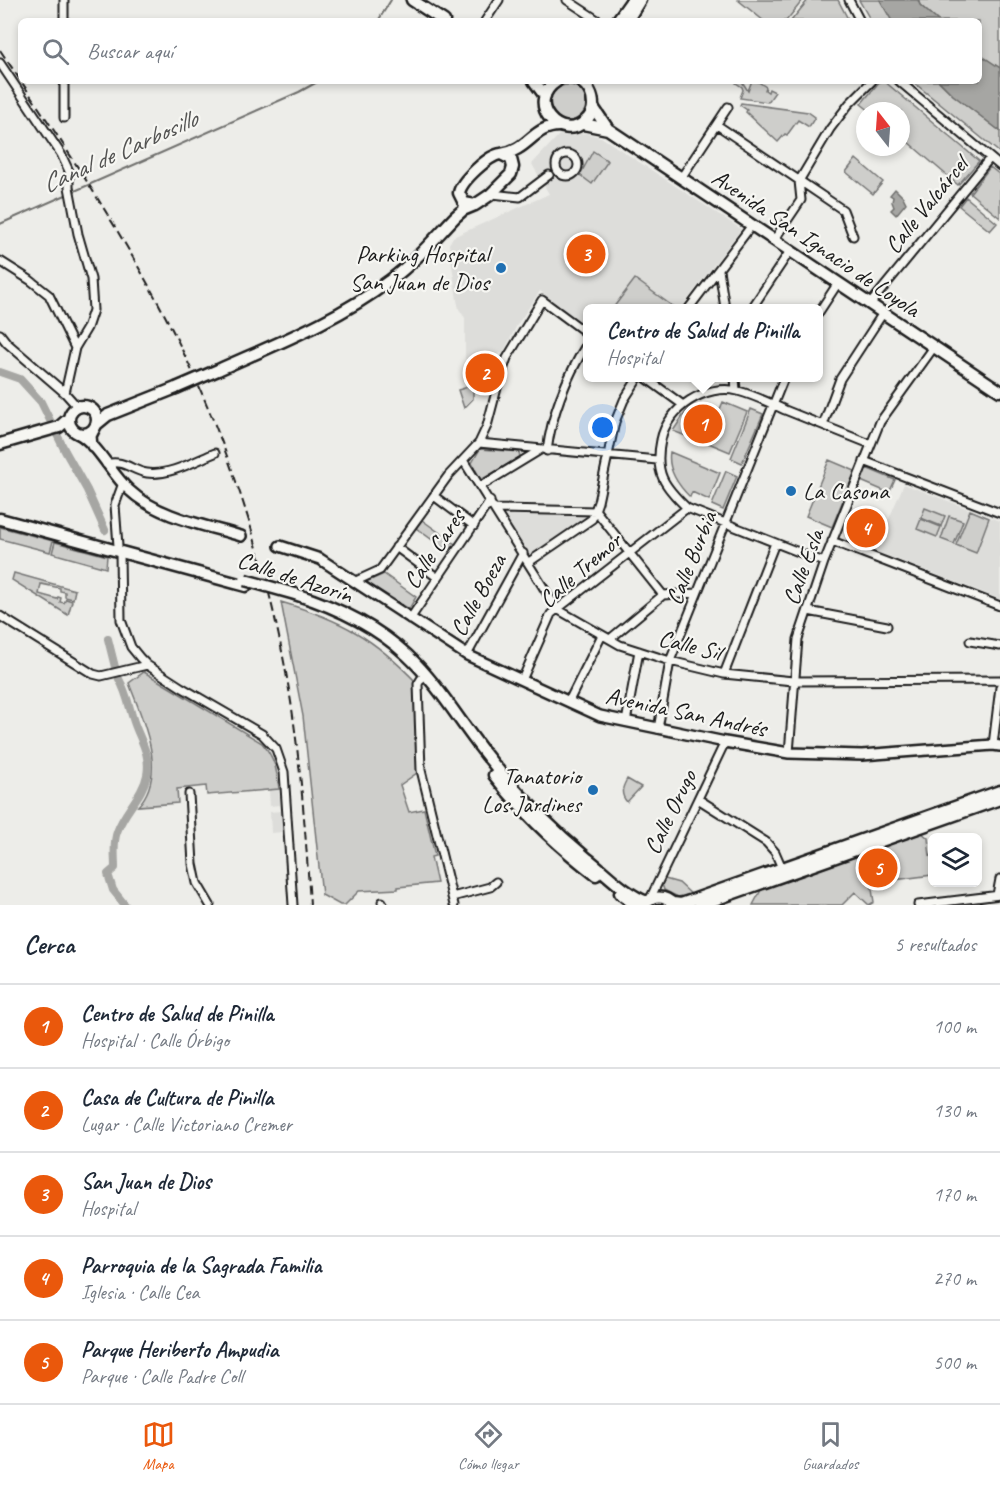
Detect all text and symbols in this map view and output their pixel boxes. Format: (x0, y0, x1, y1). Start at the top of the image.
search box (18, 18, 982, 84)
icon: search (39, 35, 72, 68)
text: Buscar aquí (87, 37, 173, 65)
water label: Canal de Carbosillo (36, 101, 205, 200)
north arrow (856, 102, 910, 156)
street label: Calle Valcárcel (878, 147, 977, 260)
street label: Avenida San Ignacio de Loyola (706, 162, 927, 325)
pin: 3 (566, 232, 606, 276)
place label: Parking Hospital San Juan de Dios (350, 239, 493, 297)
marker: Parking Hospital San Juan de Dios (494, 261, 508, 275)
popup (583, 304, 823, 382)
text: Centro de Salud de Pinilla (607, 317, 799, 345)
text: Hospital (607, 345, 661, 370)
pin: 2 (466, 350, 504, 395)
pin: 1 (684, 402, 722, 446)
your location (588, 413, 617, 442)
place label: La Casona (803, 476, 890, 506)
marker: La Casona (784, 484, 798, 498)
street label: Calle Cares (397, 501, 473, 595)
street label: Calle Burbia (659, 506, 724, 609)
pin: 4 (846, 506, 886, 550)
street label: Calle Esla (776, 523, 831, 609)
street label: Calle Tremor (532, 524, 629, 614)
street label: Calle de Azorín (234, 544, 357, 610)
street label: Calle Boeza (443, 547, 513, 641)
street label: Calle Sil (655, 623, 728, 668)
street label: Avenida San Andrés (603, 680, 772, 744)
place label: Tanatorio Los Jardines (482, 761, 584, 819)
street label: Calle Orugo (637, 764, 704, 859)
marker: Tanatorio Los Jardines (586, 783, 600, 797)
map controls (928, 833, 982, 887)
button: layers (928, 833, 982, 887)
pin: 5 (858, 846, 898, 890)
text: Cerca (24, 928, 74, 961)
text: 5 resultados (894, 932, 976, 957)
text: Centro de Salud de Pinilla (81, 1000, 273, 1028)
text: 1 (39, 1014, 48, 1039)
text: 100 m (933, 1014, 976, 1039)
text: Hospital · Calle Órbigo (81, 1028, 229, 1053)
text: Casa de Cultura de Pinilla (81, 1084, 273, 1112)
text: 2 (39, 1098, 48, 1123)
text: 130 m (933, 1098, 976, 1123)
text: Lugar · Calle Victoriano Cremer (81, 1112, 292, 1137)
text: San Juan de Dios (81, 1168, 211, 1196)
text: 3 (39, 1182, 48, 1207)
text: 170 m (933, 1182, 976, 1207)
text: Hospital (81, 1196, 136, 1221)
text: Parroquia de la Sagrada Familia (81, 1252, 321, 1280)
text: 4 (39, 1266, 48, 1291)
text: 270 m (933, 1266, 976, 1291)
text: Iglesia · Calle Cea (81, 1280, 199, 1305)
text: Parque Heriberto Ampudia (81, 1336, 278, 1364)
text: 5 (39, 1350, 48, 1375)
text: 500 m (933, 1350, 976, 1375)
text: Parque · Calle Padre Coll (81, 1364, 243, 1389)
tab: Mapa (142, 1418, 175, 1474)
tab: Cómo llegar (458, 1418, 519, 1474)
tab: Guardados (802, 1418, 858, 1474)

